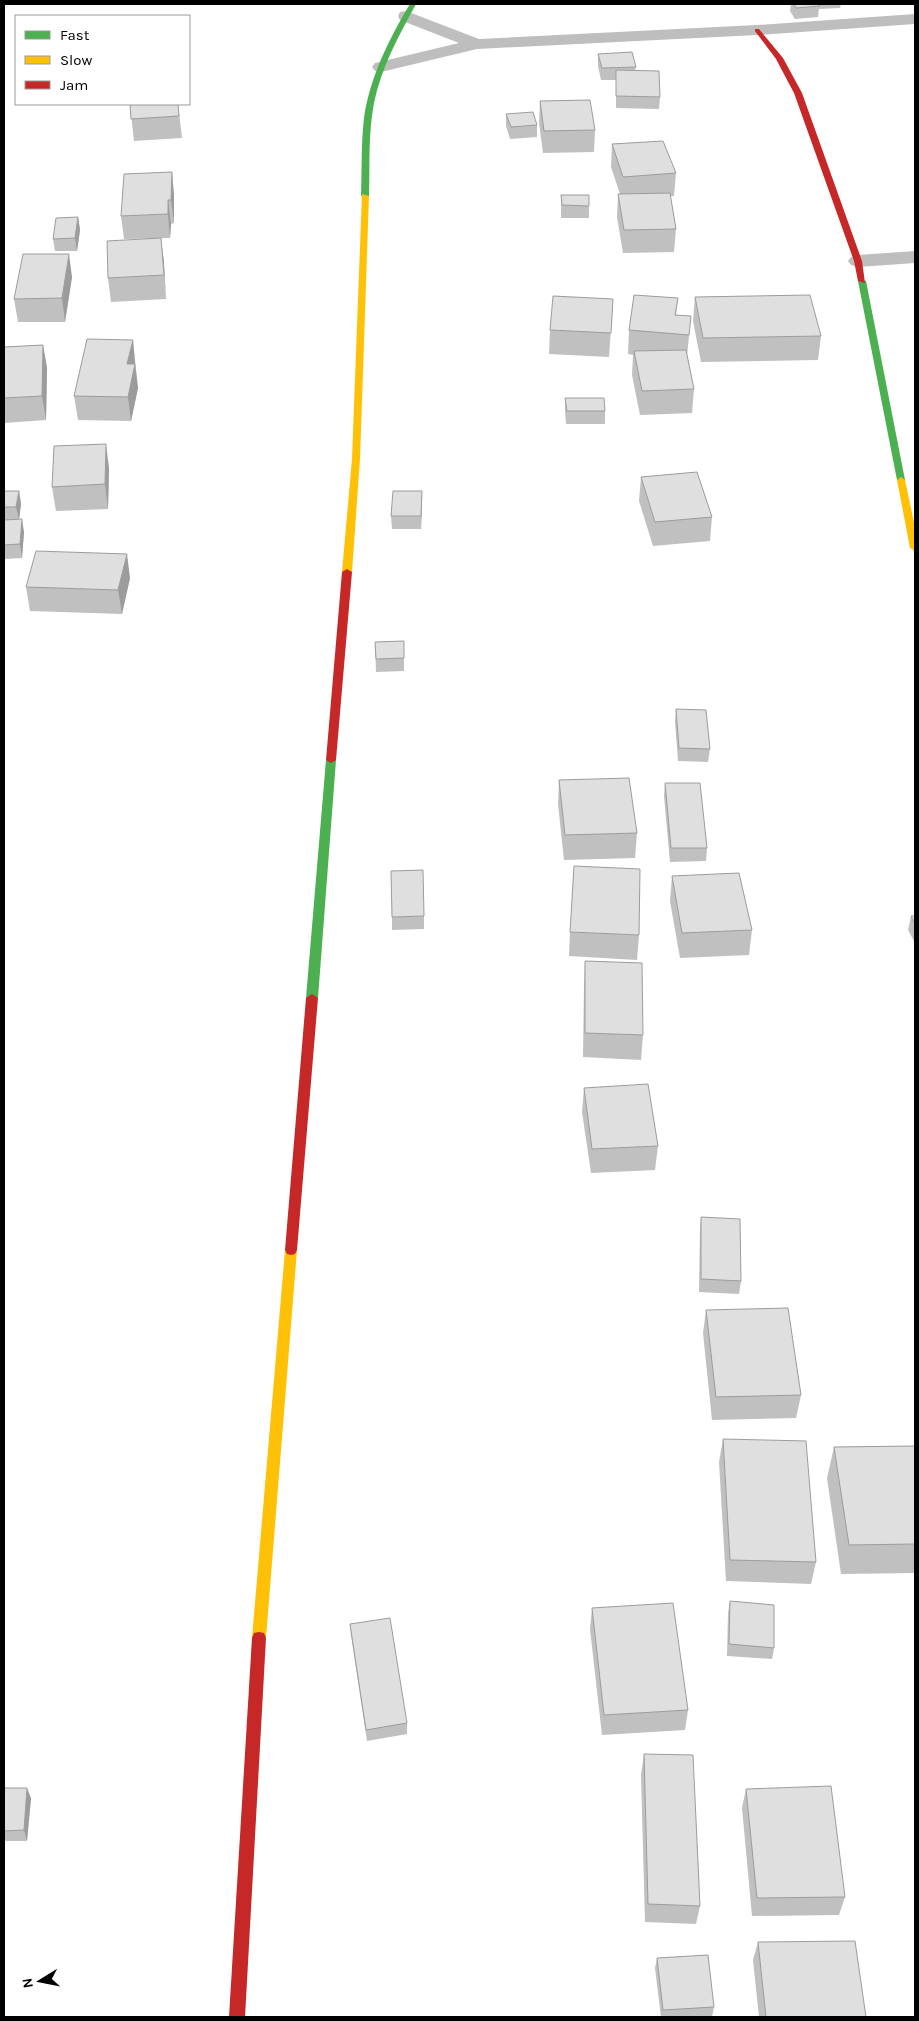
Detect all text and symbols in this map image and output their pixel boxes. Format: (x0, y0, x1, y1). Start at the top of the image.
legend (15, 15, 190, 105)
text: Fast (60, 26, 90, 44)
text: Slow (60, 51, 92, 69)
text: Jam (60, 76, 88, 94)
north arrow (15, 1956, 65, 2006)
text: N (18, 1977, 37, 1990)

